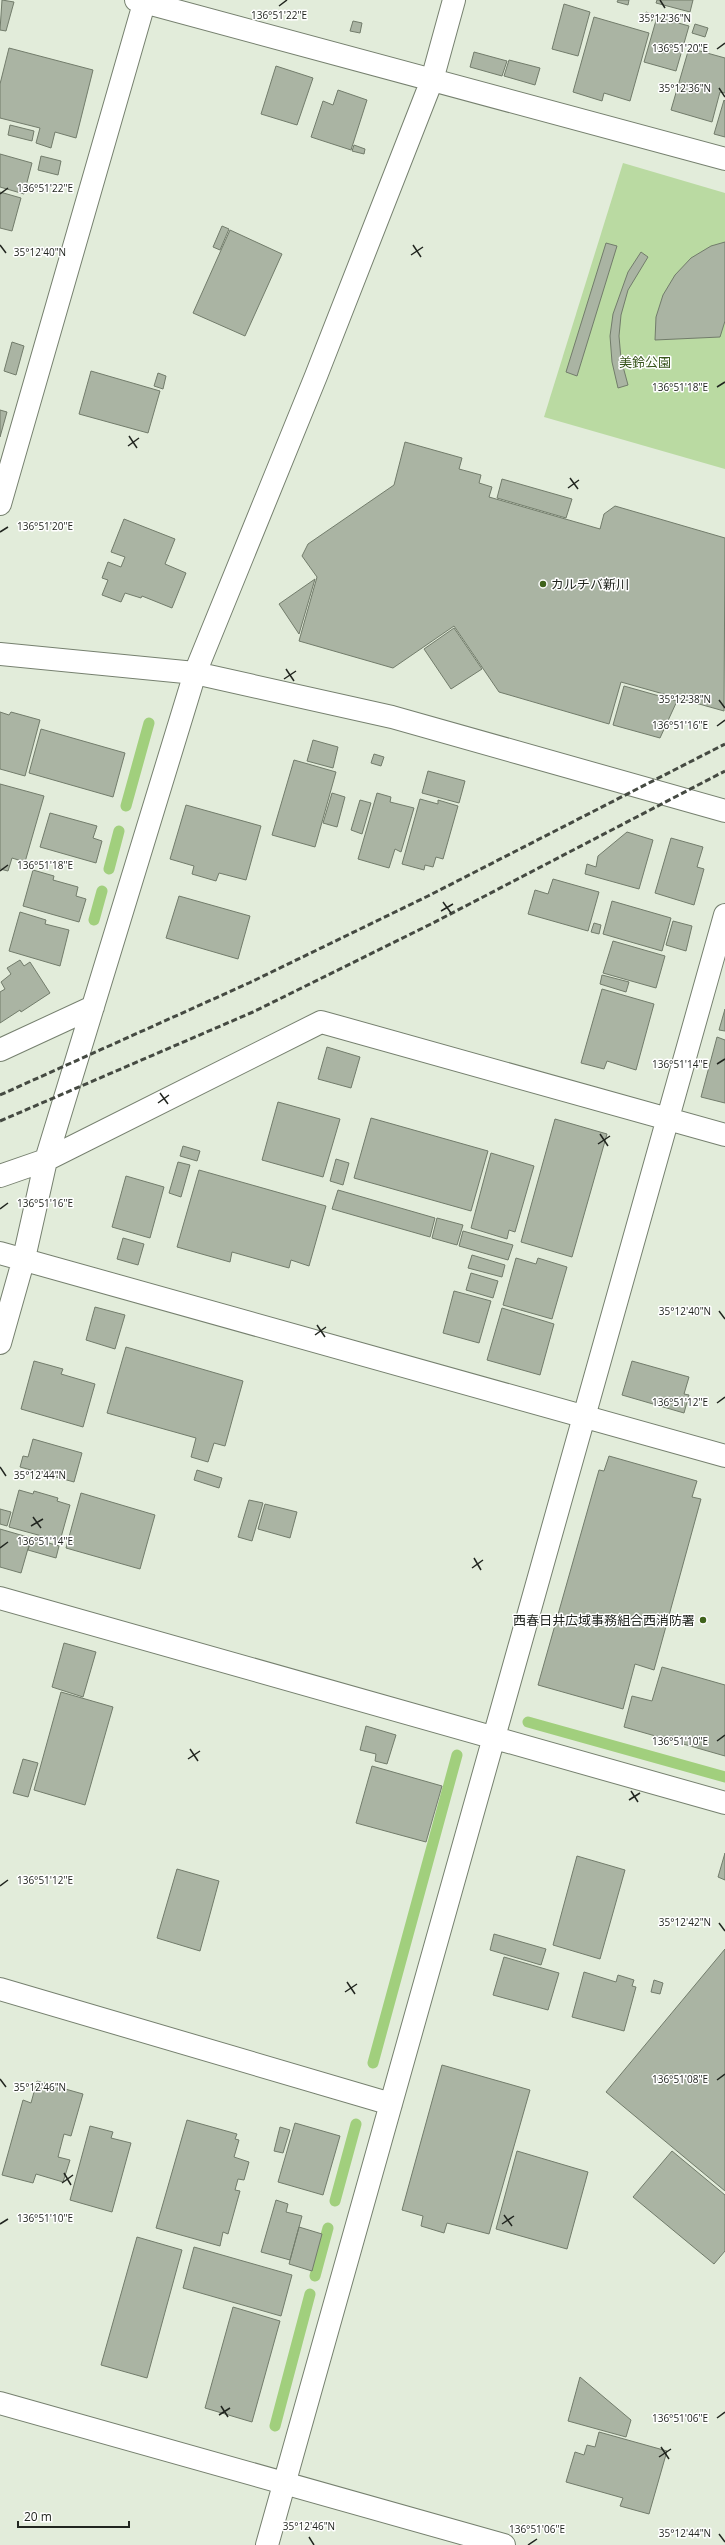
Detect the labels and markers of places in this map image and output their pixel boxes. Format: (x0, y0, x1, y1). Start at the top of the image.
place label: カルチバ新川 (551, 575, 629, 593)
marker: カルチバ新川 (538, 579, 548, 589)
place label: 西春日井広域事務組合西消防署 (513, 1611, 695, 1629)
marker: 西春日井広域事務組合西消防署 (698, 1615, 708, 1625)

